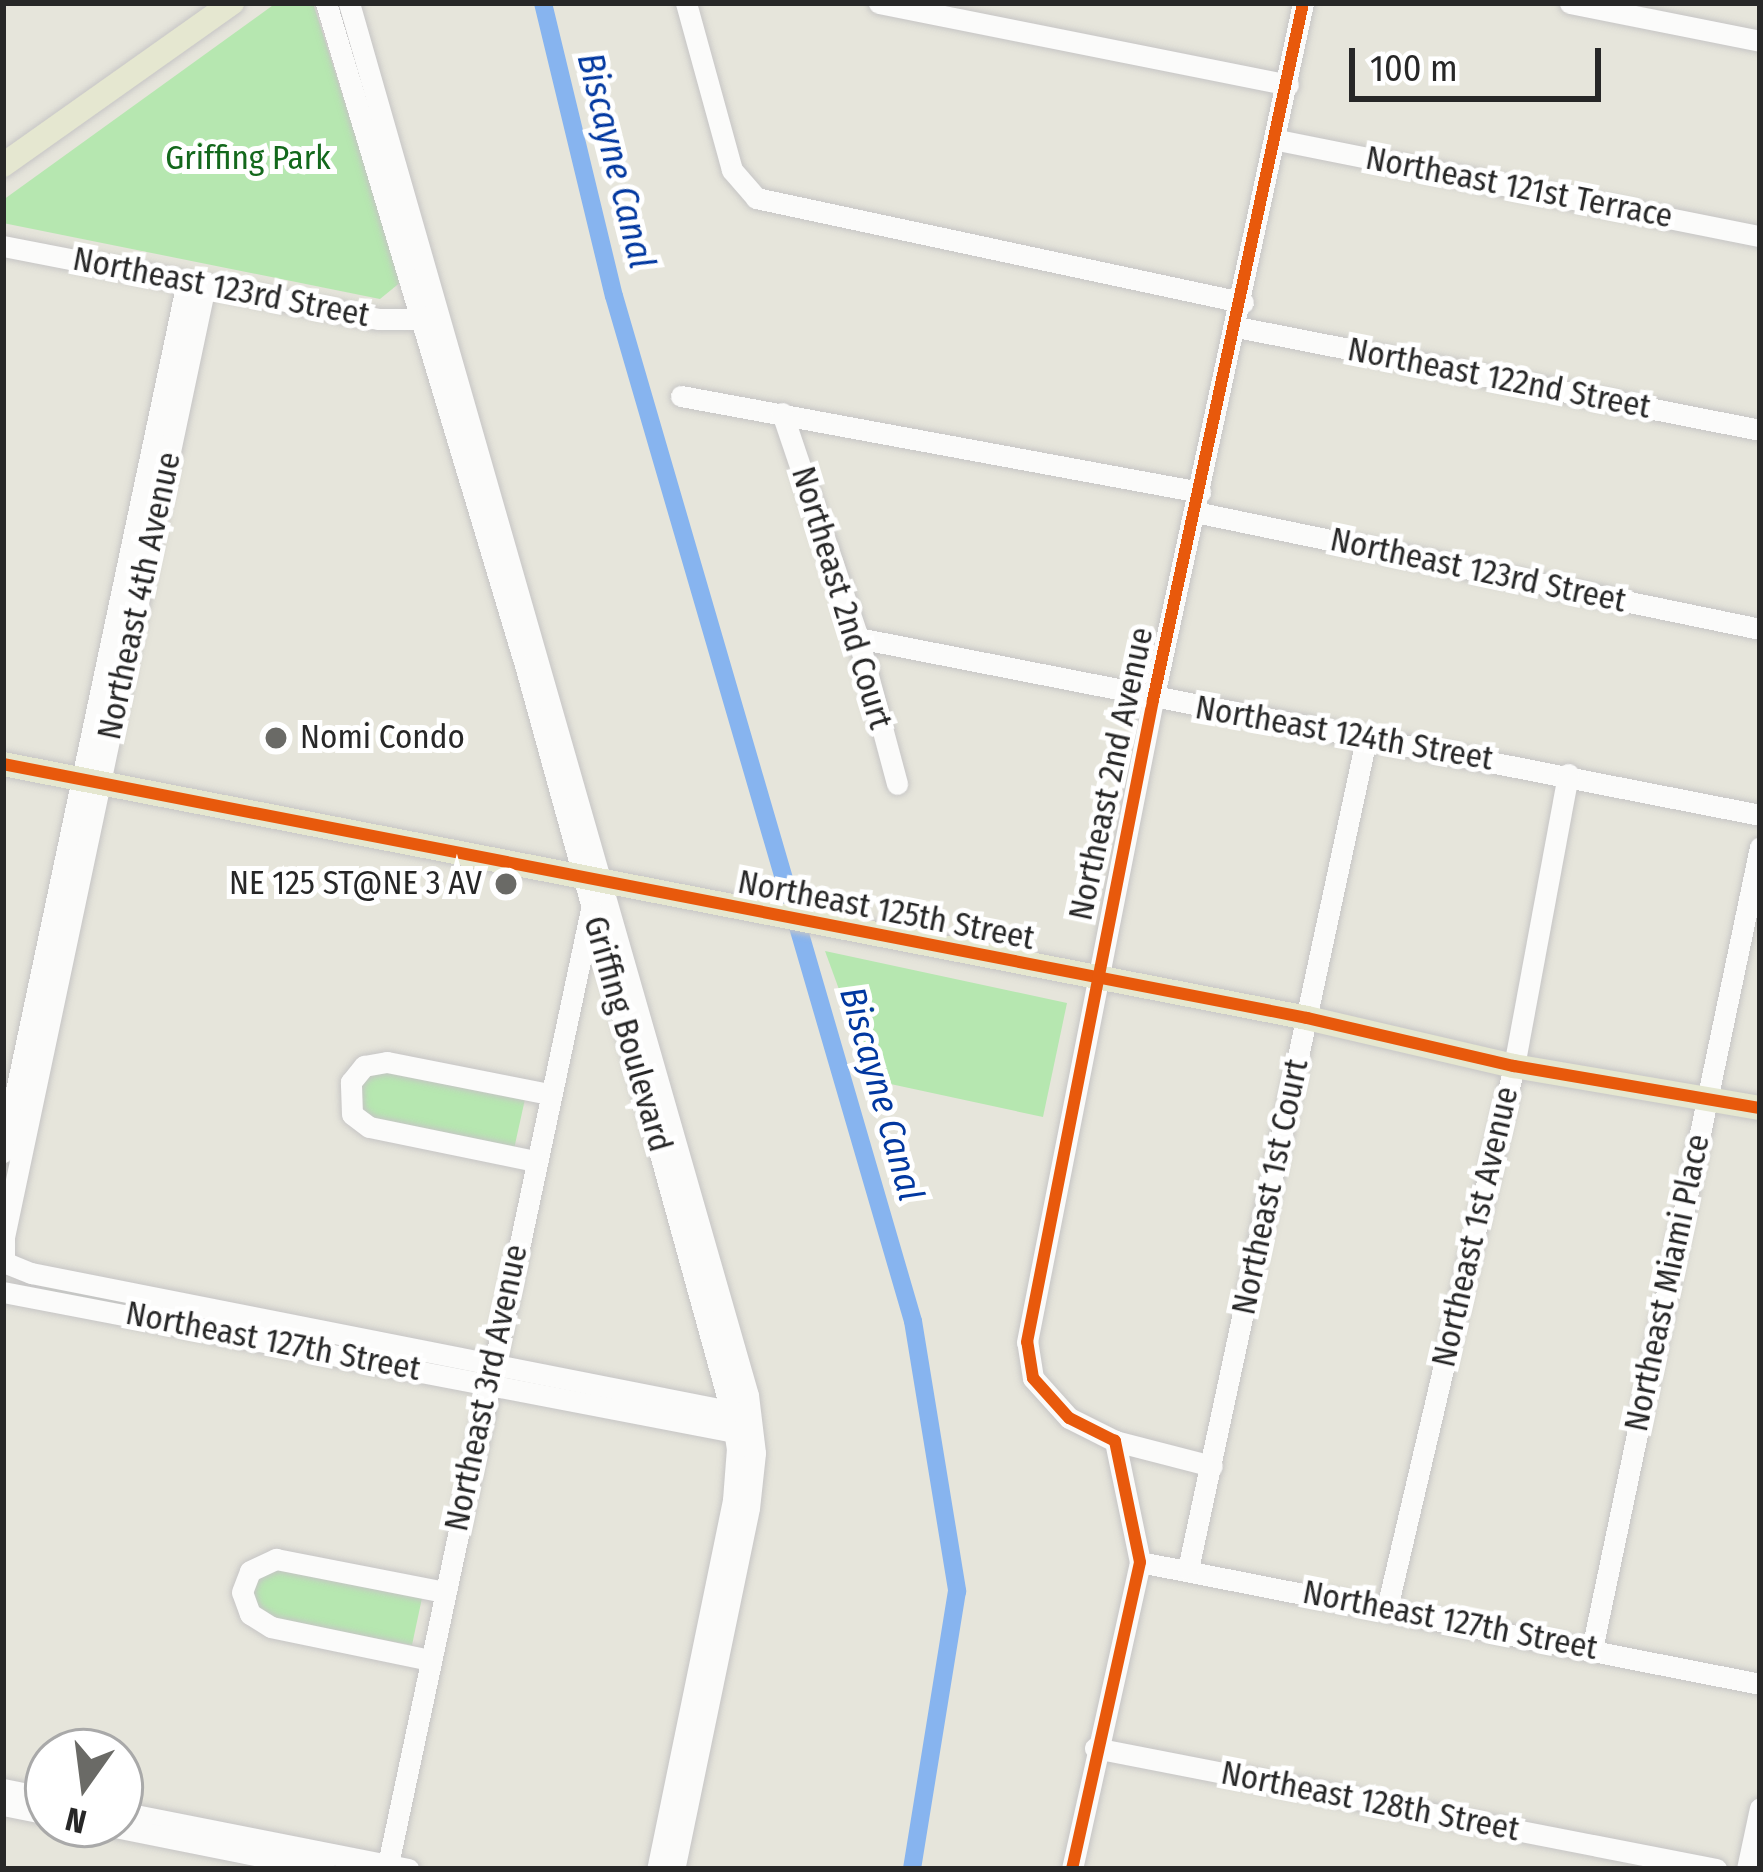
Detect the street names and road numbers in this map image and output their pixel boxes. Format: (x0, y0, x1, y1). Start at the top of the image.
street label: Northeast 121st Terrace (1362, 139, 1676, 237)
street label: Northeast 123rd Street (69, 240, 373, 336)
street label: Northeast 122nd Street (1344, 330, 1654, 428)
street label: Northeast 4th Avenue (90, 449, 190, 743)
street label: Northeast 2nd Court (782, 462, 900, 734)
street label: Northeast 123rd Street (1327, 520, 1629, 622)
street label: Northeast 2nd Avenue (1062, 624, 1162, 924)
street label: Northeast 124th Street (1192, 688, 1496, 780)
street label: Northeast 125th Street (734, 863, 1038, 959)
street label: Griffing Boulevard (575, 912, 679, 1156)
street label: Northeast 1st Court (1225, 1056, 1317, 1318)
street label: Northeast 1st Avenue (1425, 1083, 1527, 1371)
street label: Northeast Miami Place (1617, 1131, 1719, 1435)
street label: Northeast 3rd Avenue (437, 1241, 537, 1535)
street label: Northeast 127th Street (122, 1294, 424, 1390)
street label: Northeast 127th Street (1299, 1573, 1601, 1669)
street label: Northeast 128th Street (1218, 1754, 1522, 1850)

